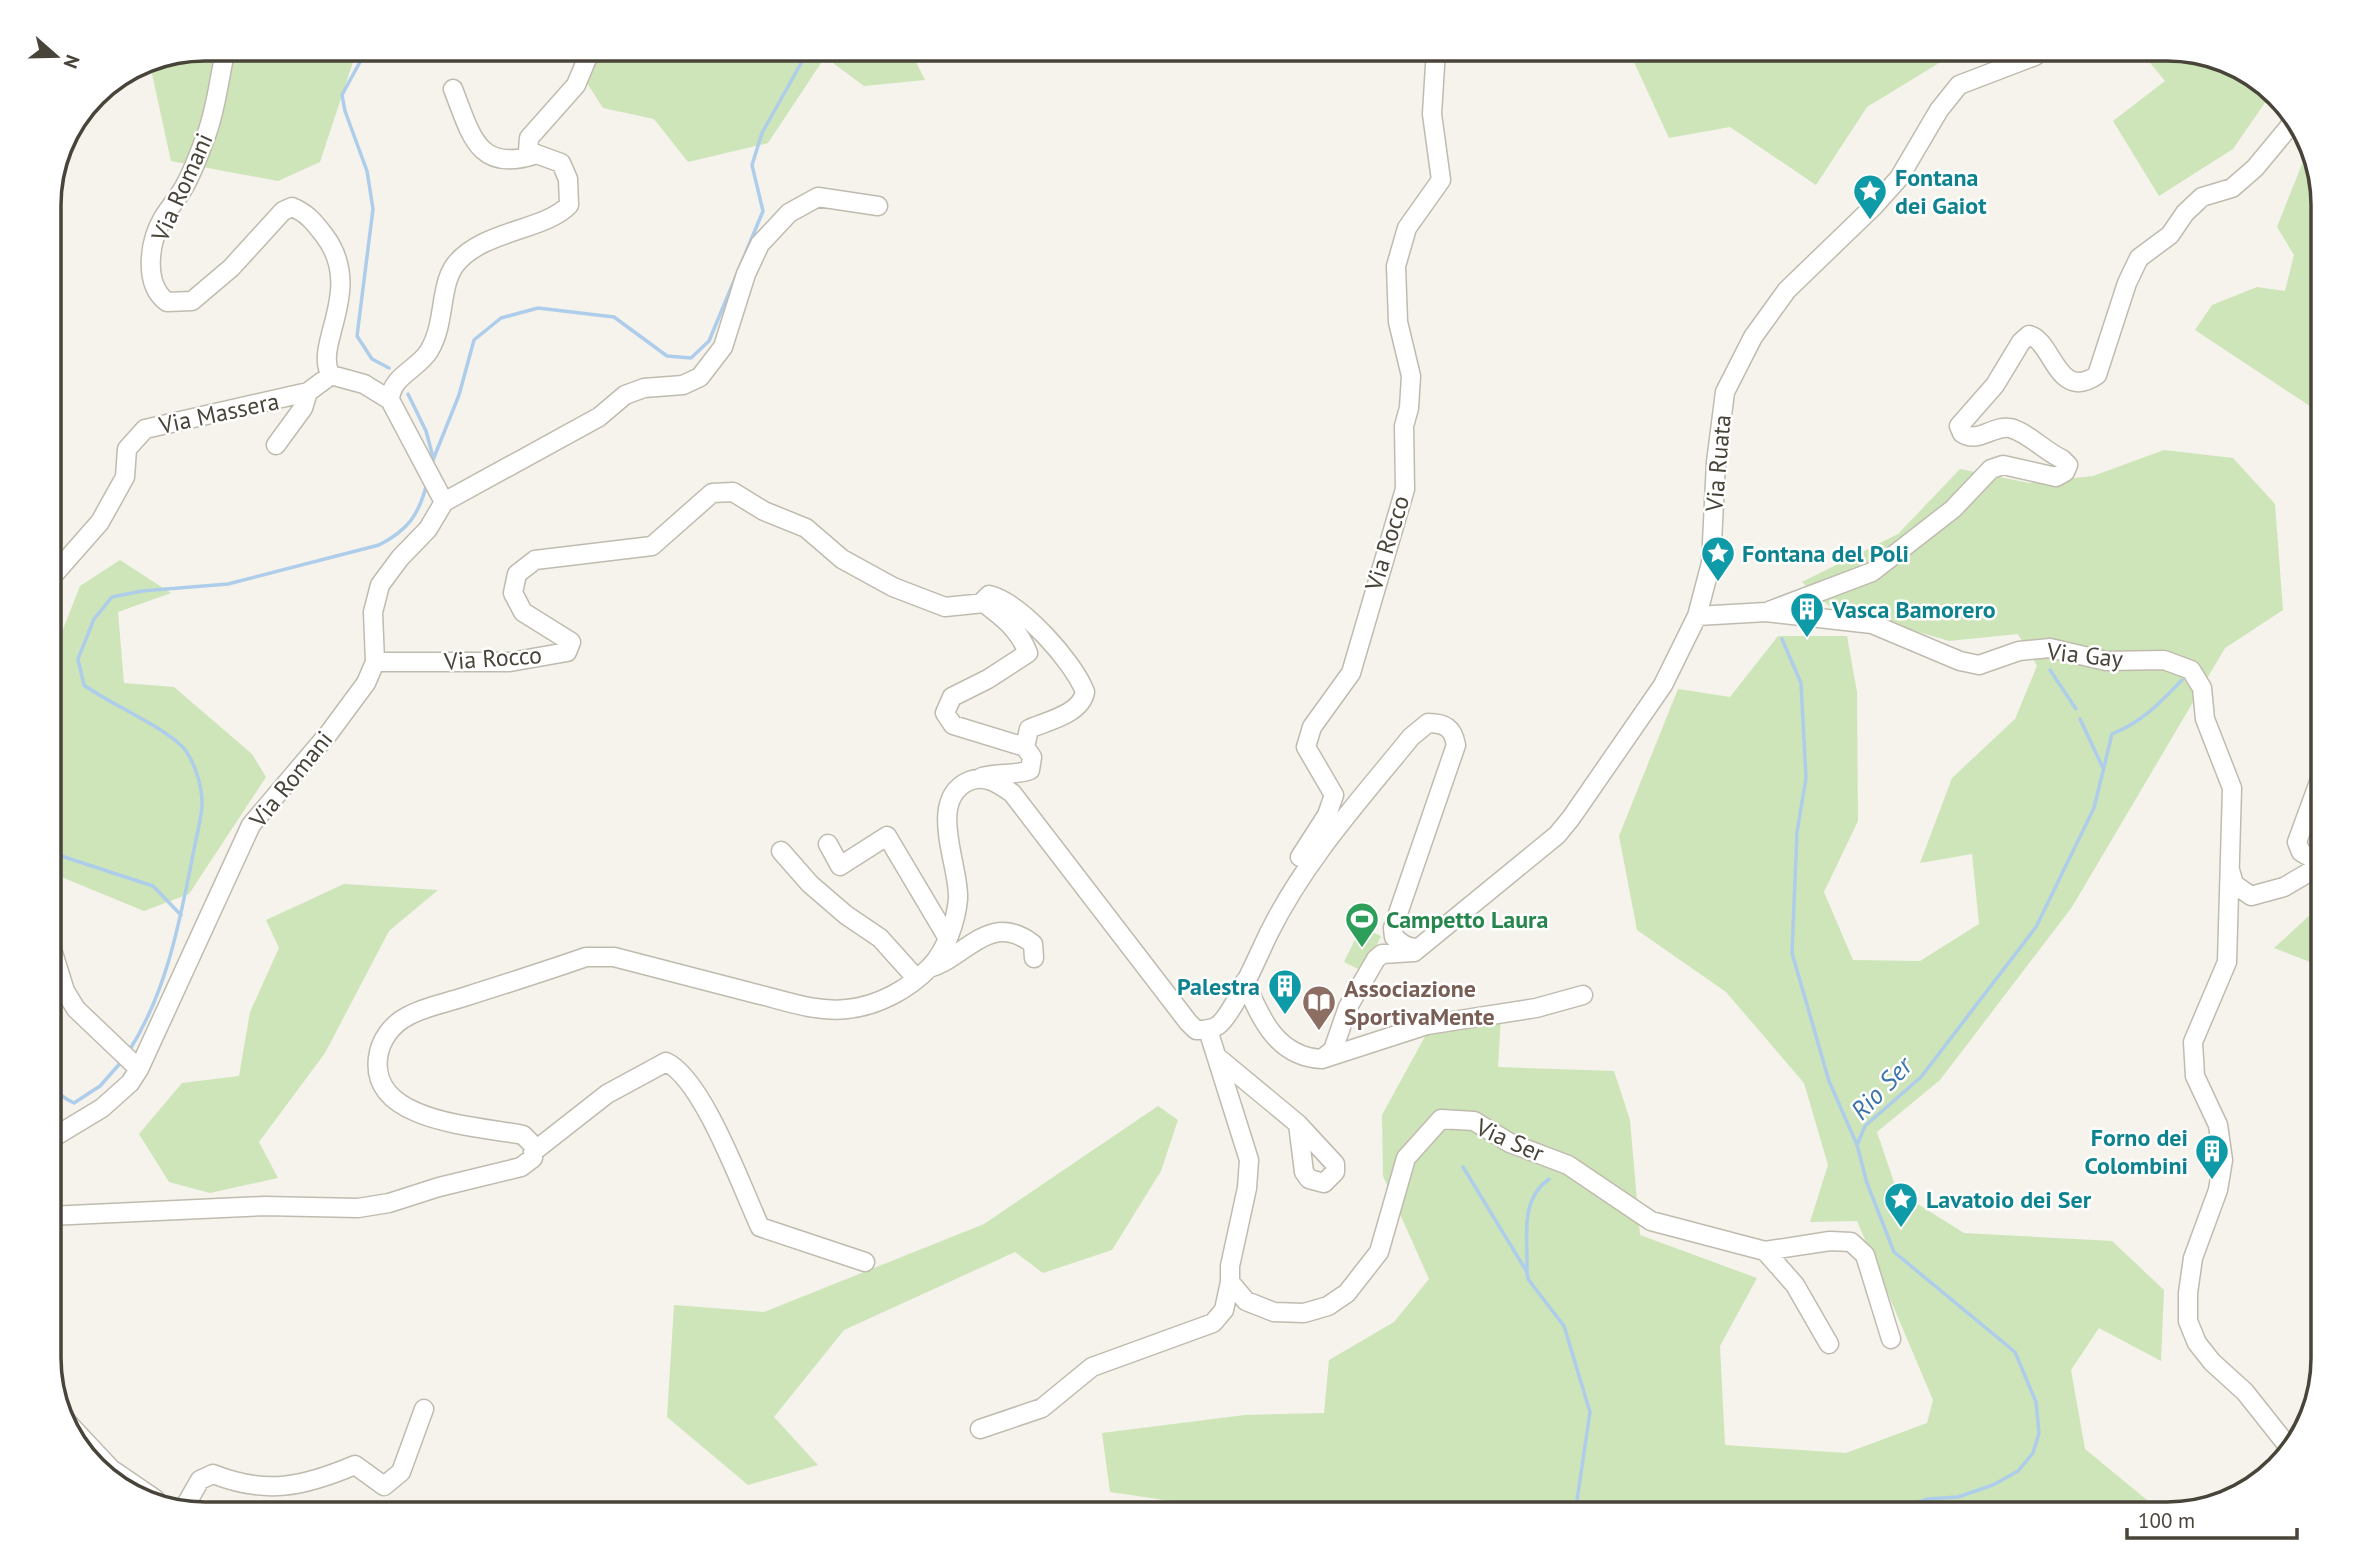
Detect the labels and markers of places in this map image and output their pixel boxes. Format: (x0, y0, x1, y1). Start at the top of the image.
place label: Fontana dei Gaiot (1895, 162, 1987, 221)
place icon: Fontana dei Gaiot (1851, 172, 1889, 221)
place icon: Fontana del Poli (1699, 534, 1737, 583)
place label: Fontana del Poli (1742, 538, 1909, 569)
building icon: Vasca Bamorero (1788, 590, 1826, 639)
place label: Vasca Bamorero (1831, 594, 1996, 625)
sports icon: Campetto Laura (1343, 900, 1381, 949)
place label: Campetto Laura (1386, 904, 1548, 935)
building icon: Palestra (1266, 967, 1304, 1016)
place label: Palestra (1177, 971, 1260, 1002)
place label: Associazione SportivaMente (1344, 973, 1495, 1032)
library icon: Associazione SportivaMente (1300, 983, 1338, 1032)
place label: Forno dei Colombini (2084, 1122, 2188, 1181)
building icon: Forno dei Colombini (2193, 1132, 2231, 1181)
place icon: Lavatoio dei Ser (1882, 1180, 1920, 1229)
place label: Lavatoio dei Ser (1926, 1184, 2092, 1215)

